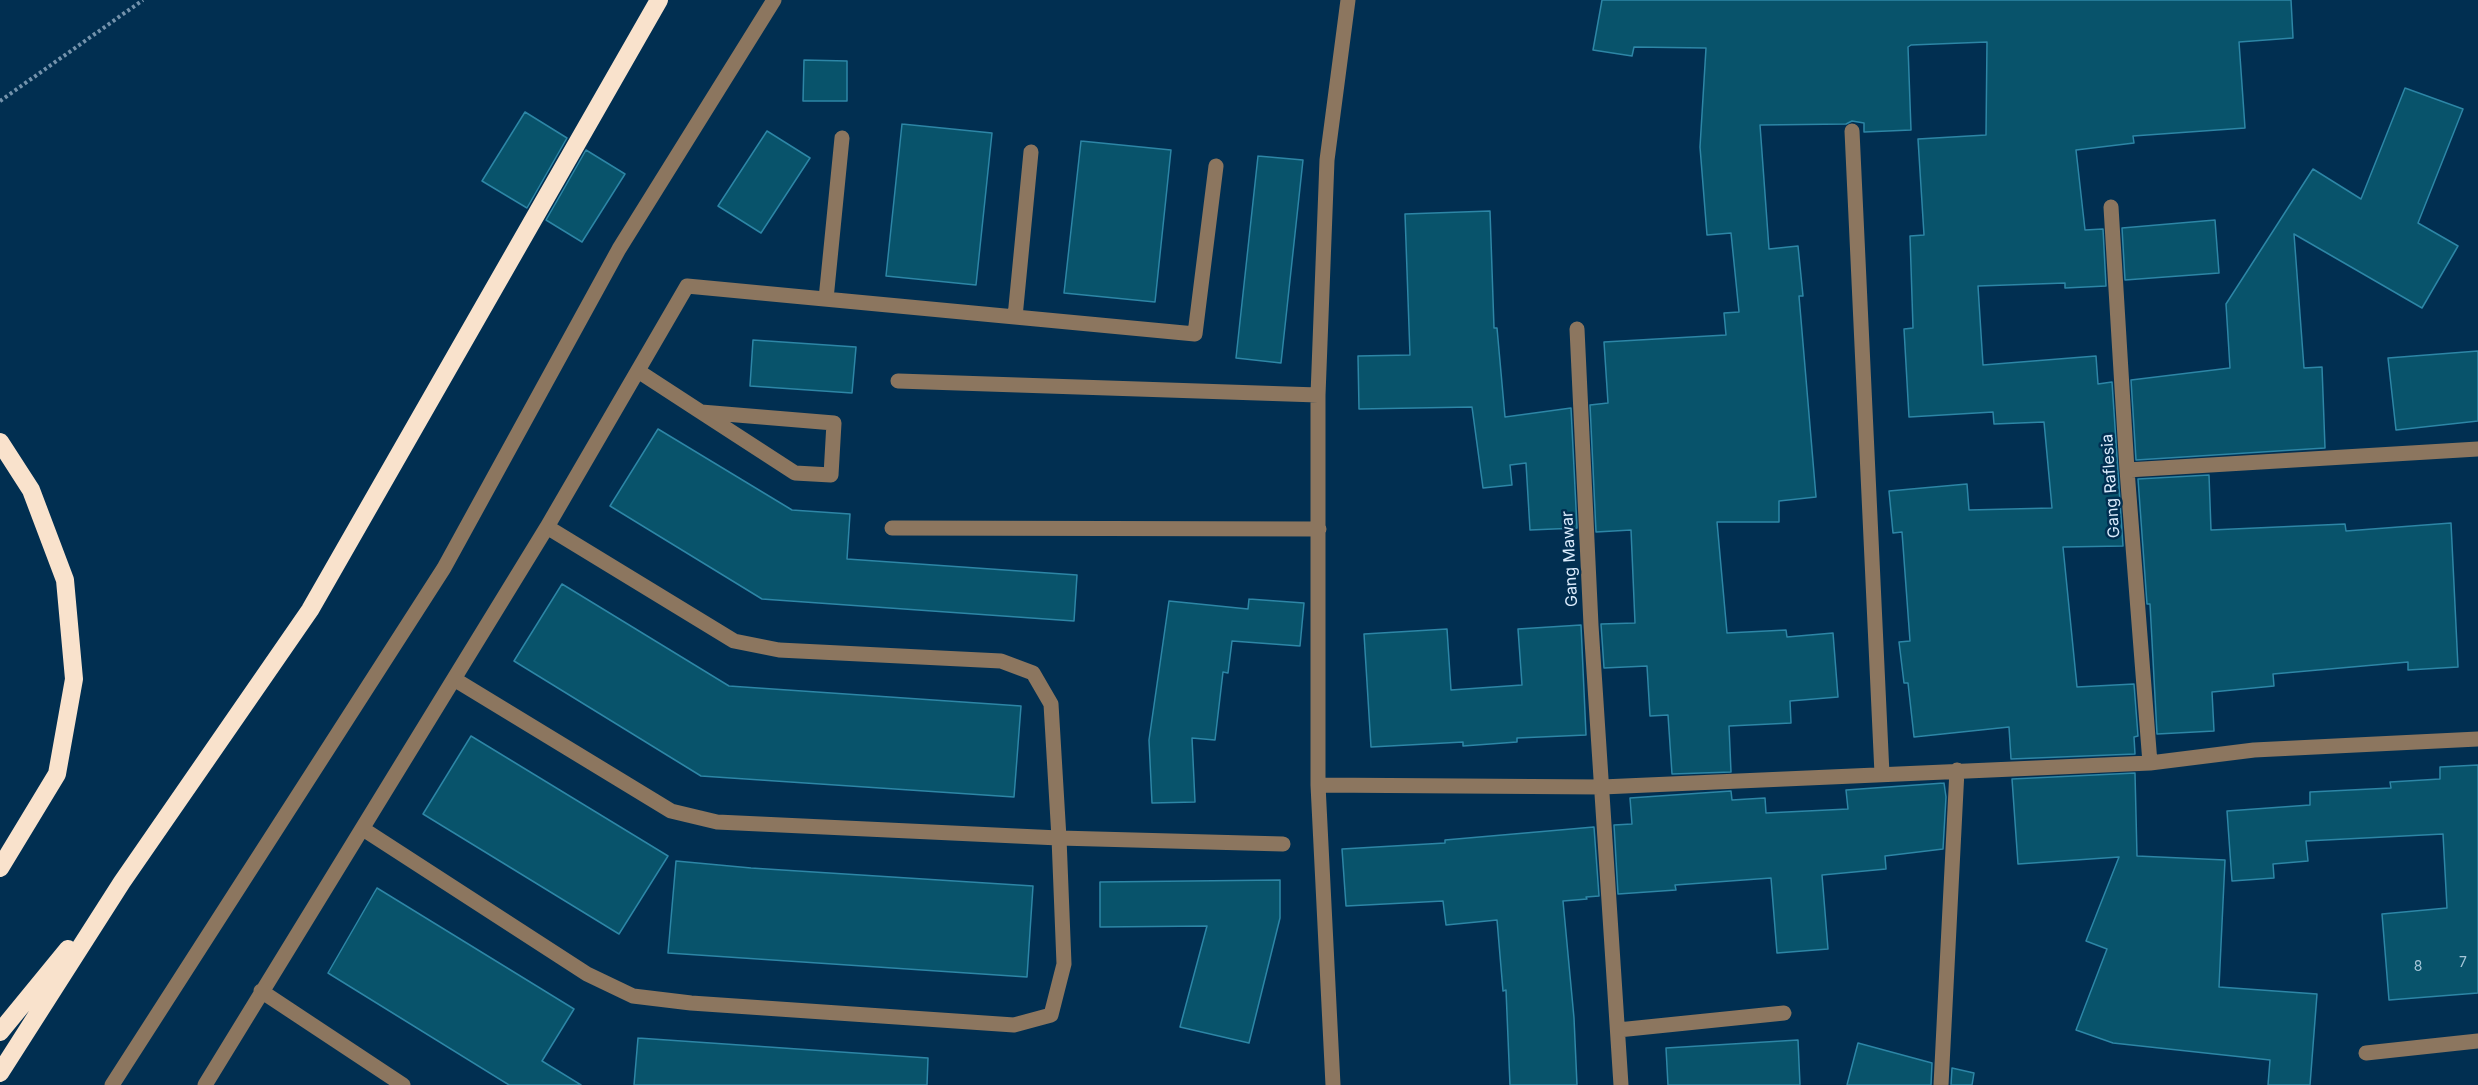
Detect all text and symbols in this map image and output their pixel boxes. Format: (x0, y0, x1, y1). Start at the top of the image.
street label: Gang Raflesia (2098, 433, 2124, 539)
street label: Gang Mawar (1558, 510, 1582, 608)
house number: 7 (2459, 955, 2467, 971)
house number: 8 (2414, 959, 2422, 975)

